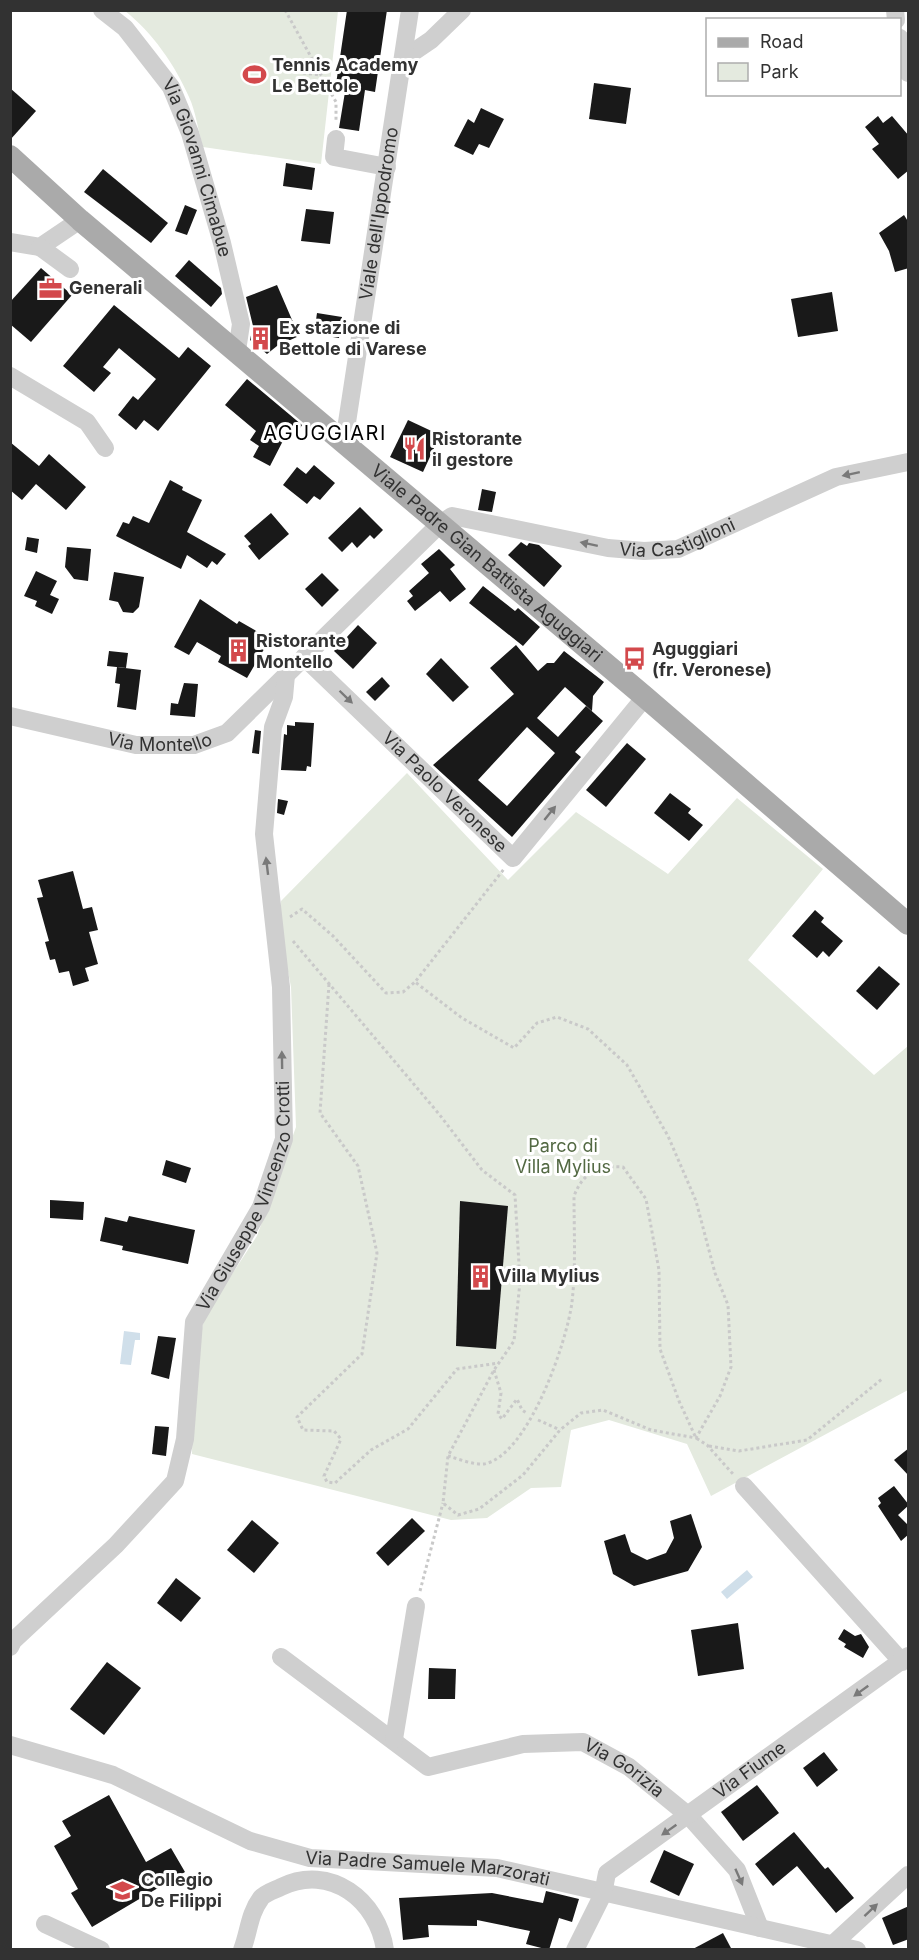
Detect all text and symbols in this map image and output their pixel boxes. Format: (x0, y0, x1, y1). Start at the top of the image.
legend (706, 18, 901, 96)
text: Road (760, 31, 803, 52)
place label: Tennis Academy Le Bettole (272, 54, 418, 96)
text: Park (760, 61, 799, 82)
sports icon: Tennis Academy Le Bettole (241, 62, 267, 88)
street label: Via Giovanni Cimabue (158, 74, 236, 259)
street label: Viale dell'Ippodromo (355, 125, 402, 302)
office icon: Generali (38, 275, 64, 301)
place label: Generali (69, 277, 142, 298)
place label: Ex stazione di Bettole di Varese (279, 317, 427, 359)
building icon: Ex stazione di Bettole di Varese (248, 325, 274, 351)
district label: AGUGGIARI (263, 421, 387, 445)
place label: Ristorante il gestore (432, 428, 522, 470)
restaurant icon: Ristorante il gestore (401, 436, 427, 462)
street label: Viale Padre Gian Battista Aguggiari (367, 460, 607, 666)
one-way arrow (842, 470, 861, 479)
street label: Via Castiglioni (618, 513, 738, 561)
one-way arrow (579, 539, 598, 548)
place label: Ristorante Montello (256, 630, 346, 672)
building icon: Ristorante Montello (225, 638, 251, 664)
place label: Aguggiari (fr. Veronese) (652, 638, 772, 680)
bus stop icon: Aguggiari (fr. Veronese) (621, 646, 647, 672)
one-way arrow (338, 690, 352, 704)
street label: Via Paolo Veronese (378, 727, 512, 857)
street label: Via Montello (106, 728, 215, 755)
one-way arrow (543, 805, 556, 821)
one-way arrow (263, 856, 272, 875)
one-way arrow (278, 1050, 287, 1069)
street label: Via Giuseppe Vincenzo Crotti (192, 1080, 294, 1314)
park label: Parco di Villa Mylius (515, 1135, 611, 1177)
building icon: Villa Mylius (467, 1263, 493, 1289)
place label: Villa Mylius (498, 1265, 600, 1286)
one-way arrow (854, 1685, 870, 1697)
street label: Via Gorizia (581, 1734, 669, 1801)
street label: Via Fiume (709, 1737, 790, 1803)
one-way arrow (662, 1824, 678, 1836)
street label: Via Padre Samuele Marzorati (305, 1847, 552, 1890)
place label: Collegio De Filippi (141, 1869, 222, 1911)
one-way arrow (734, 1869, 744, 1887)
school or university icon: Collegio De Filippi (110, 1877, 136, 1903)
one-way arrow (863, 1904, 878, 1917)

